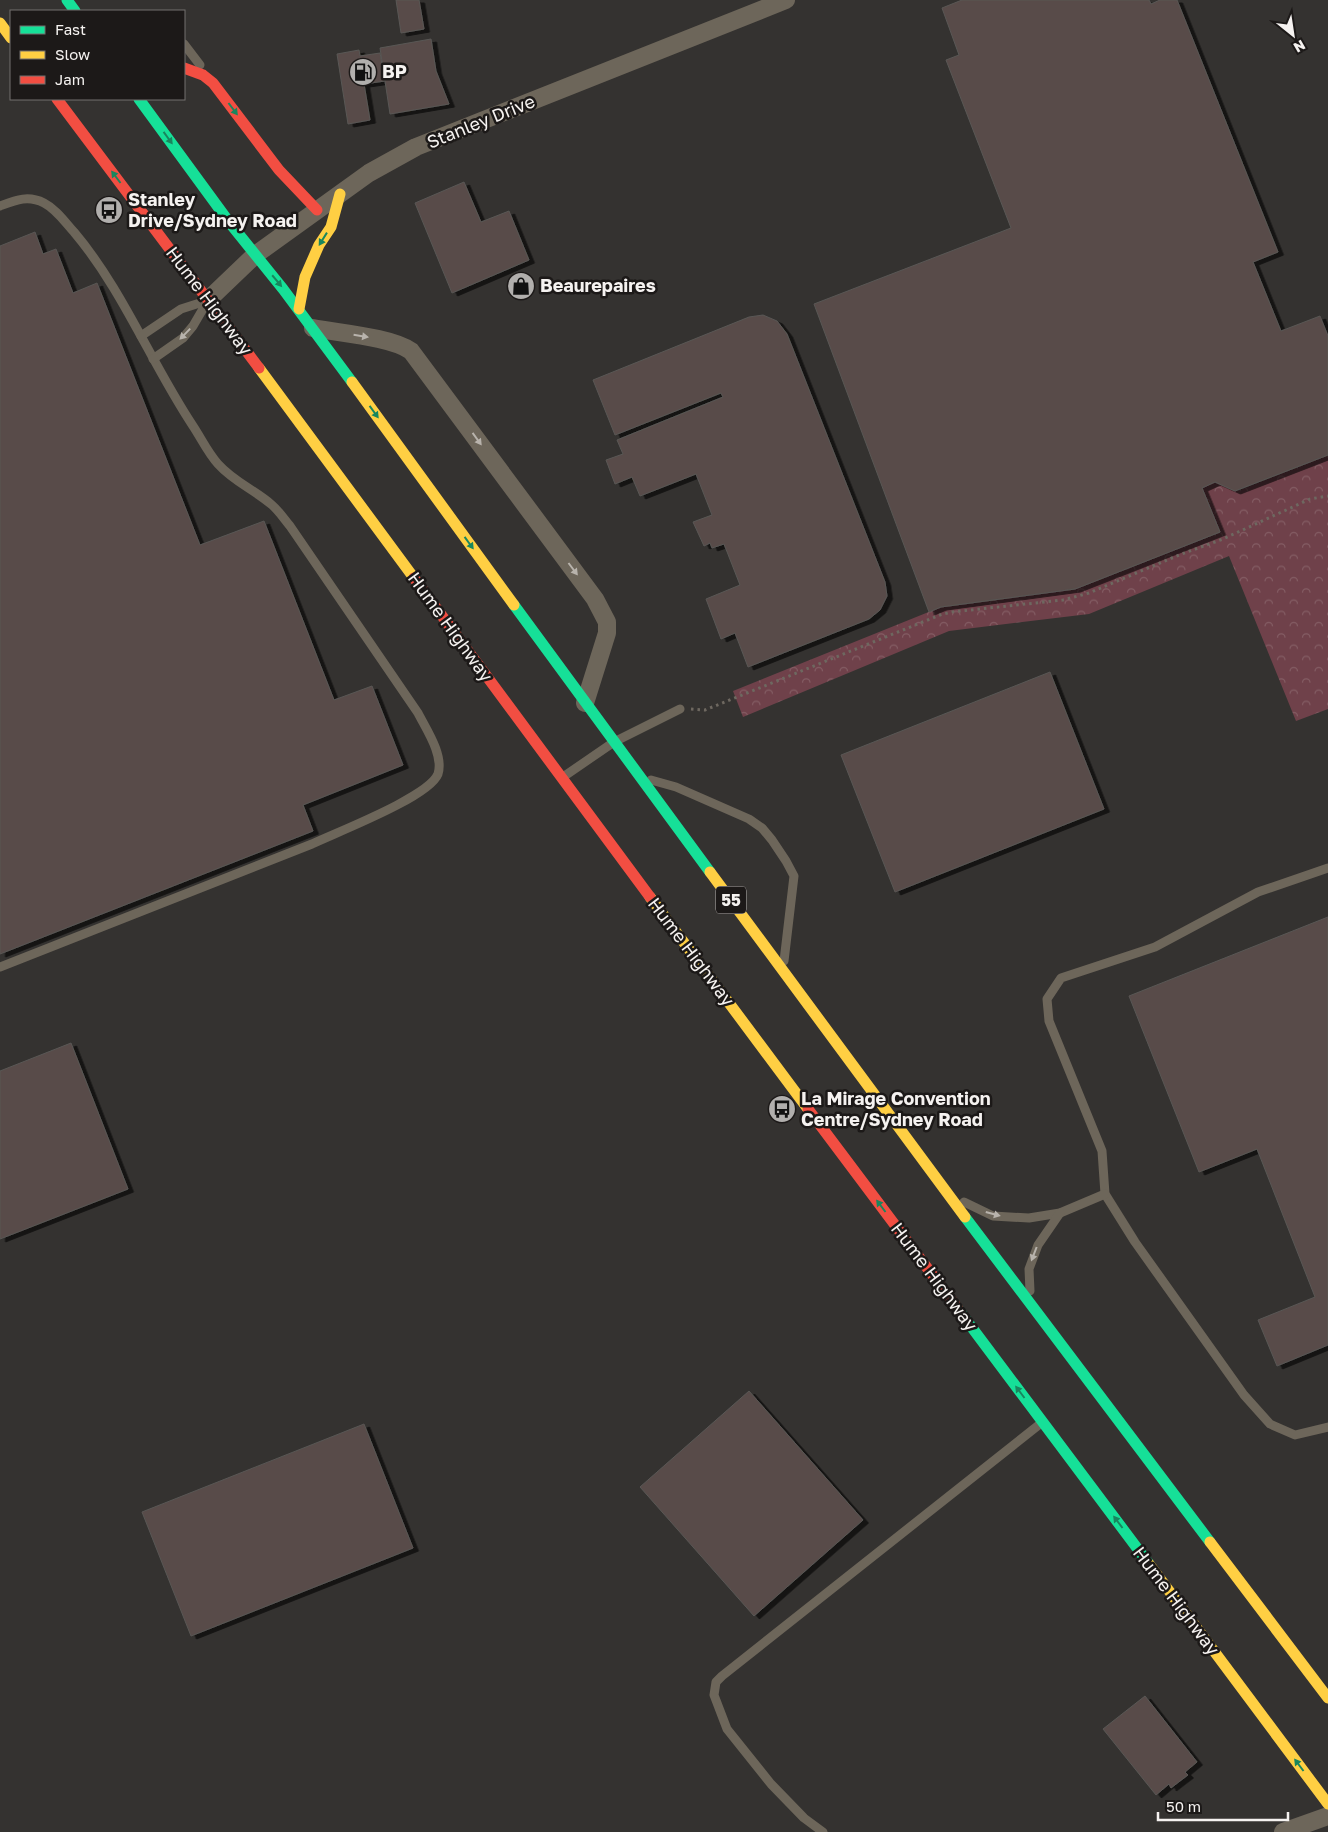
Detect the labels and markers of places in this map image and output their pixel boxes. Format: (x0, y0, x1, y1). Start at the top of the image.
fuel station icon: BP (348, 57, 378, 87)
place label: BP (382, 60, 407, 82)
place label: Stanley Drive/Sydney Road (128, 188, 297, 231)
bus stop icon: Stanley Drive/Sydney Road (94, 195, 124, 225)
shop icon: Beaurepaires (506, 271, 536, 301)
place label: Beaurepaires (540, 274, 656, 296)
place label: La Mirage Convention Centre/Sydney Road (801, 1087, 991, 1130)
bus stop icon: La Mirage Convention Centre/Sydney Road (767, 1094, 797, 1124)

